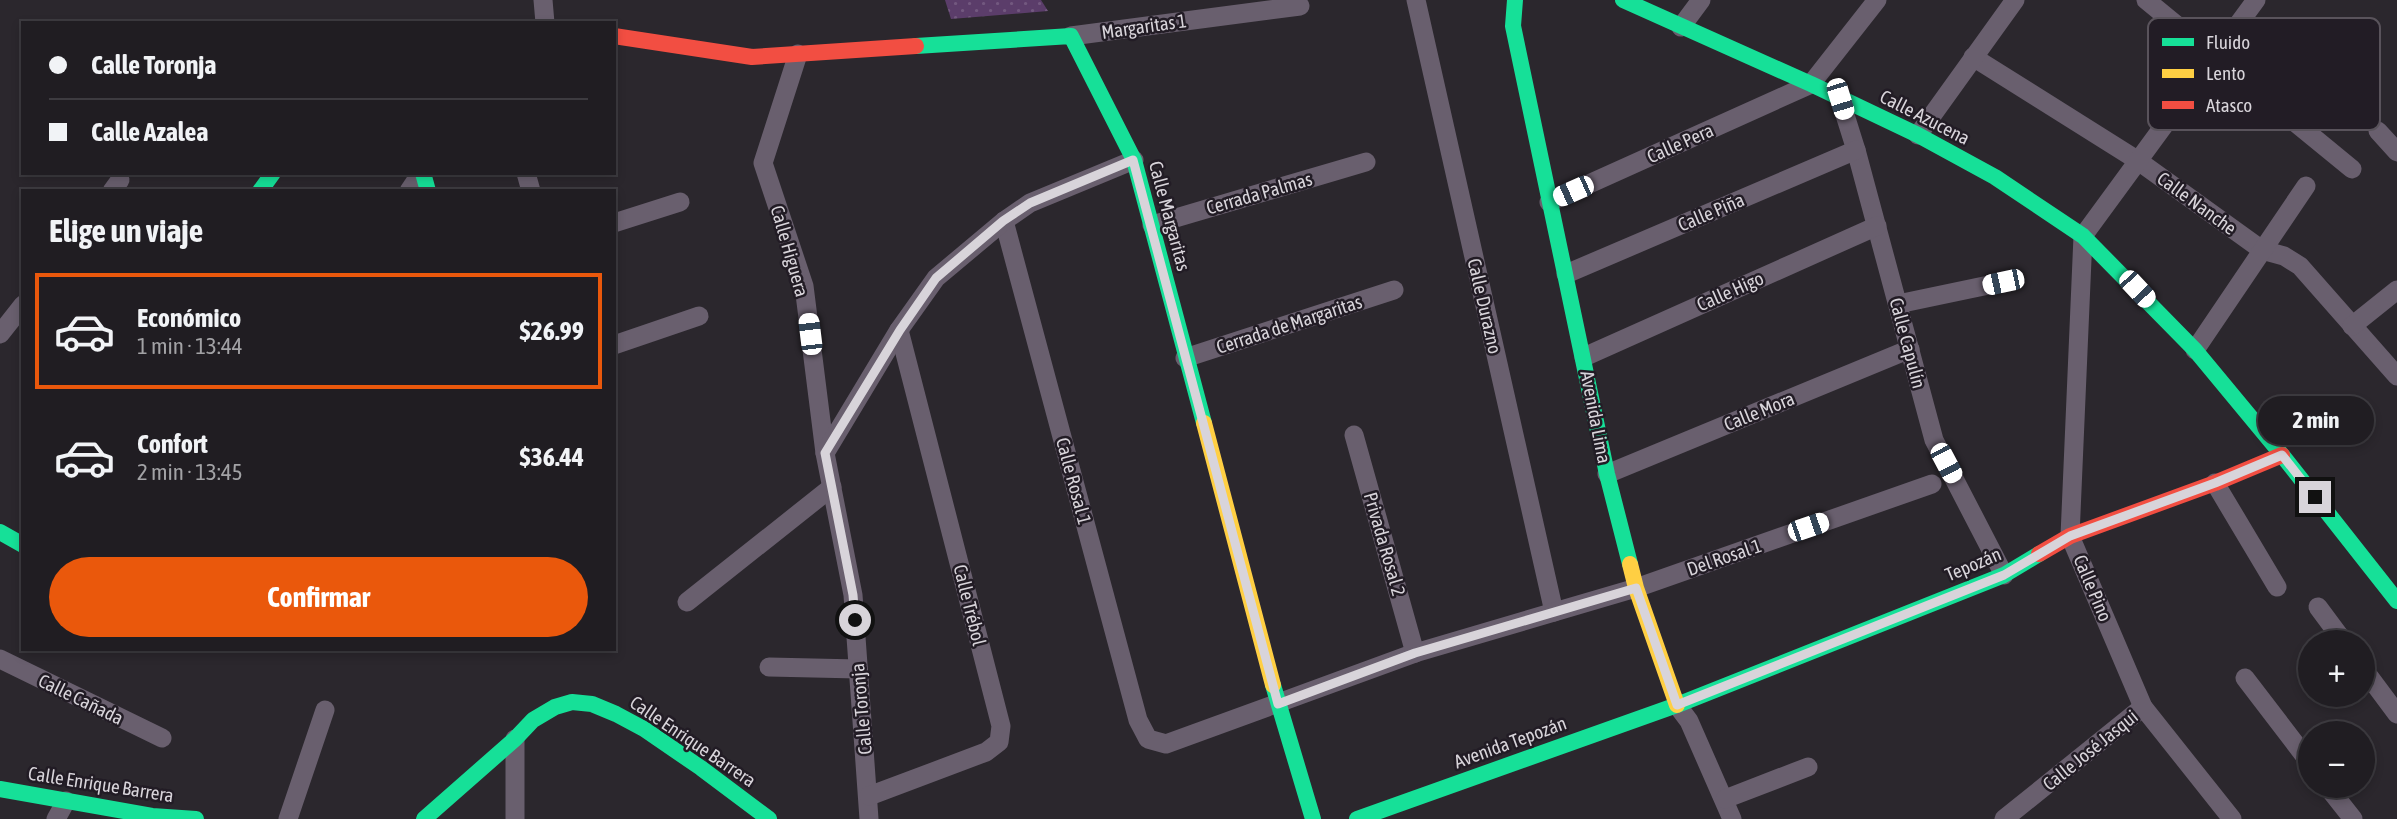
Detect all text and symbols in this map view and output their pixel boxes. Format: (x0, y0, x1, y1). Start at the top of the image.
street label: Margaritas 1 (1100, 9, 1188, 43)
legend (2148, 18, 2380, 130)
text: Fluido (2206, 31, 2250, 53)
text: Calle Toronja (91, 50, 216, 80)
text: Lento (2206, 62, 2245, 84)
car (1824, 76, 1857, 122)
street label: Calle Azucena (1877, 85, 1973, 149)
text: Atasco (2206, 94, 2252, 116)
text: Calle Azalea (91, 117, 208, 147)
street label: Calle Pera (1643, 119, 1717, 167)
street label: Calle Margaritas (1145, 159, 1195, 274)
street label: Cerrada Palmas (1203, 167, 1315, 219)
street label: Calle Nanche (2153, 167, 2241, 239)
car (1550, 173, 1597, 209)
street label: Calle Piña (1675, 188, 1747, 236)
street label: Calle Higuera (766, 203, 814, 299)
text: Elige un viaje (49, 212, 203, 249)
street label: Calle Durazno (1463, 256, 1507, 356)
car (2115, 266, 2160, 312)
street label: Calle Higo (1693, 267, 1767, 315)
car (1981, 267, 2026, 297)
street label: Cerrada de Margaritas (1213, 290, 1365, 358)
street label: Calle Capulín (1885, 295, 1931, 391)
icon: car (53, 300, 116, 363)
text: Económico (137, 303, 241, 333)
car (798, 312, 823, 356)
text: $26.99 (520, 316, 584, 346)
text: 1 min · 13:44 (137, 333, 243, 359)
street label: Avenida Lima (1576, 369, 1616, 465)
street label: Calle Mora (1720, 387, 1798, 435)
callout: 2 min (2257, 396, 2373, 444)
text: 2 min (2293, 407, 2339, 433)
icon: car (53, 426, 116, 489)
text: Confort (137, 429, 208, 459)
street label: Calle Rosal 1 (1052, 435, 1096, 527)
car (1927, 440, 1966, 486)
text: $36.44 (520, 442, 584, 472)
text: 2 min · 13:45 (137, 459, 243, 485)
route end (2299, 481, 2331, 513)
street label: Privada Rosal 2 (1360, 490, 1410, 598)
car (1785, 510, 1832, 544)
street label: Del Rosal 1 (1684, 534, 1764, 580)
street label: Tepozán (1942, 542, 2004, 586)
street label: Calle Pino (2069, 552, 2117, 625)
button: Confirmar (49, 557, 588, 637)
street label: Calle Trébol (949, 562, 991, 648)
route start (839, 604, 871, 636)
map controls (2298, 630, 2375, 798)
button: + (2298, 630, 2375, 707)
street label: Calle Toronja (846, 662, 876, 756)
street label: Calle Cañada (35, 669, 127, 729)
street label: Calle Enrique Barrera (626, 691, 760, 791)
street label: Calle José Jasqui (2038, 705, 2142, 795)
street label: Avenida Tepozán (1451, 711, 1569, 773)
button: − (2298, 721, 2375, 798)
street label: Calle Enrique Barrera (27, 762, 175, 806)

